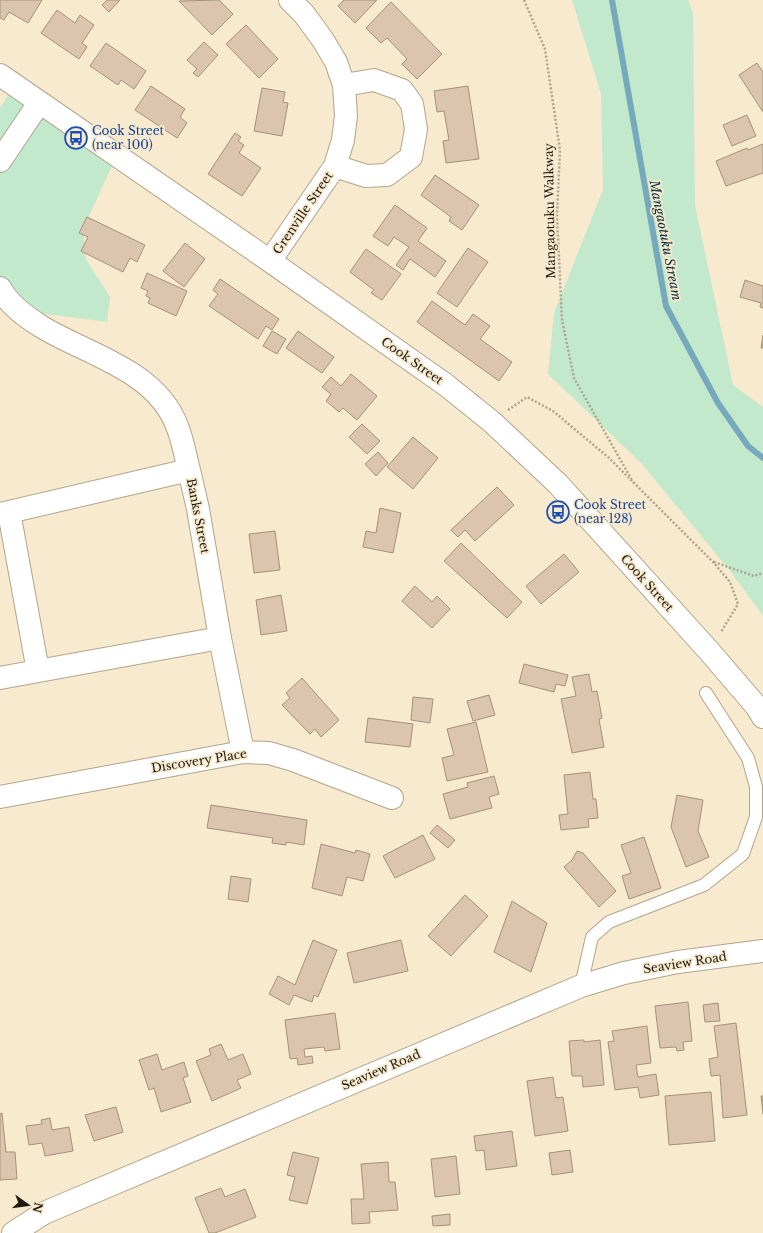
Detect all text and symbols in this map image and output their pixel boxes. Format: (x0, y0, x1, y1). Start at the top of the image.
place label: Cook Street (near 100) (92, 123, 165, 152)
bus stop icon: Cook Street (near 100) (63, 125, 89, 151)
street label: Mangaotuku Walkway (541, 143, 558, 279)
street label: Grenville Street (269, 168, 336, 257)
water label: Mangaotuku Stream (645, 177, 686, 302)
street label: Cook Street (378, 334, 446, 388)
street label: Banks Street (184, 477, 213, 555)
place label: Cook Street (near 128) (574, 497, 647, 526)
bus stop icon: Cook Street (near 128) (545, 499, 571, 525)
street label: Cook Street (618, 551, 677, 615)
street label: Discovery Place (150, 746, 248, 775)
street label: Seaview Road (642, 948, 728, 977)
street label: Seaview Road (339, 1046, 423, 1093)
north arrow (8, 1185, 48, 1225)
text: N (30, 1201, 46, 1215)

